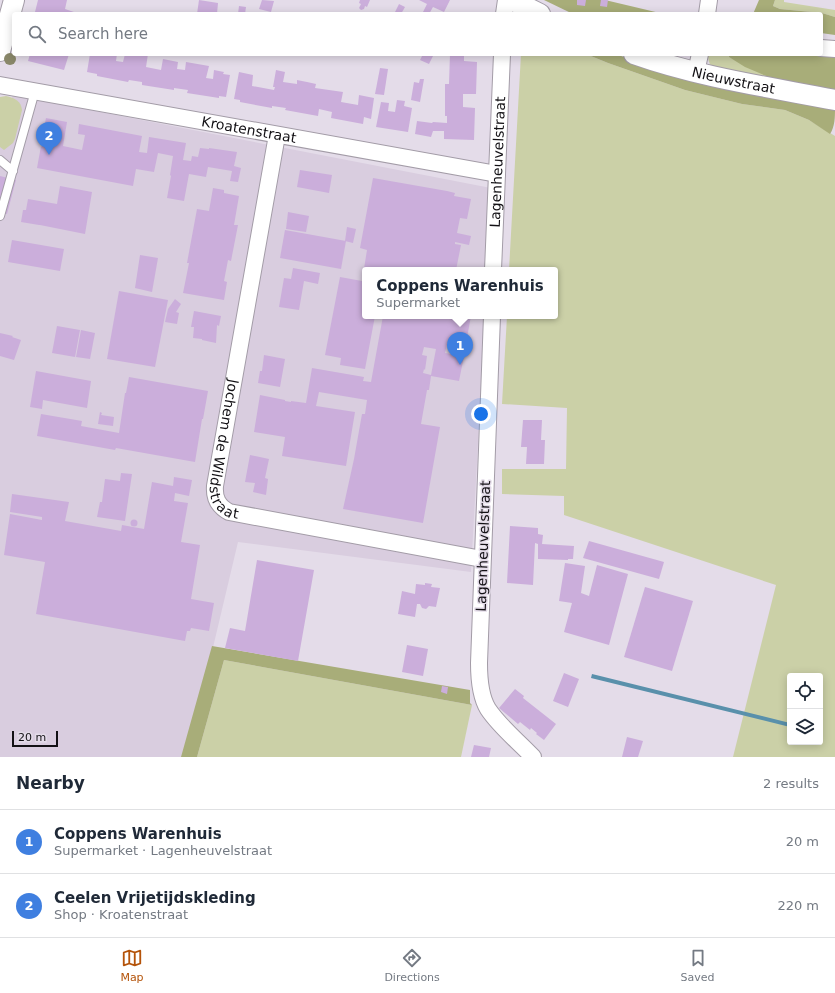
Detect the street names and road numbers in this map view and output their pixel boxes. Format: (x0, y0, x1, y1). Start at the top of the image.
street label: Nieuwstraat (690, 64, 777, 97)
street label: Lagenheuvelstraat (487, 96, 508, 228)
street label: Kroatenstraat (200, 113, 298, 146)
street label: Jochem de Wildstraat (207, 377, 242, 522)
street label: Lagenheuvelstraat (473, 480, 493, 612)

